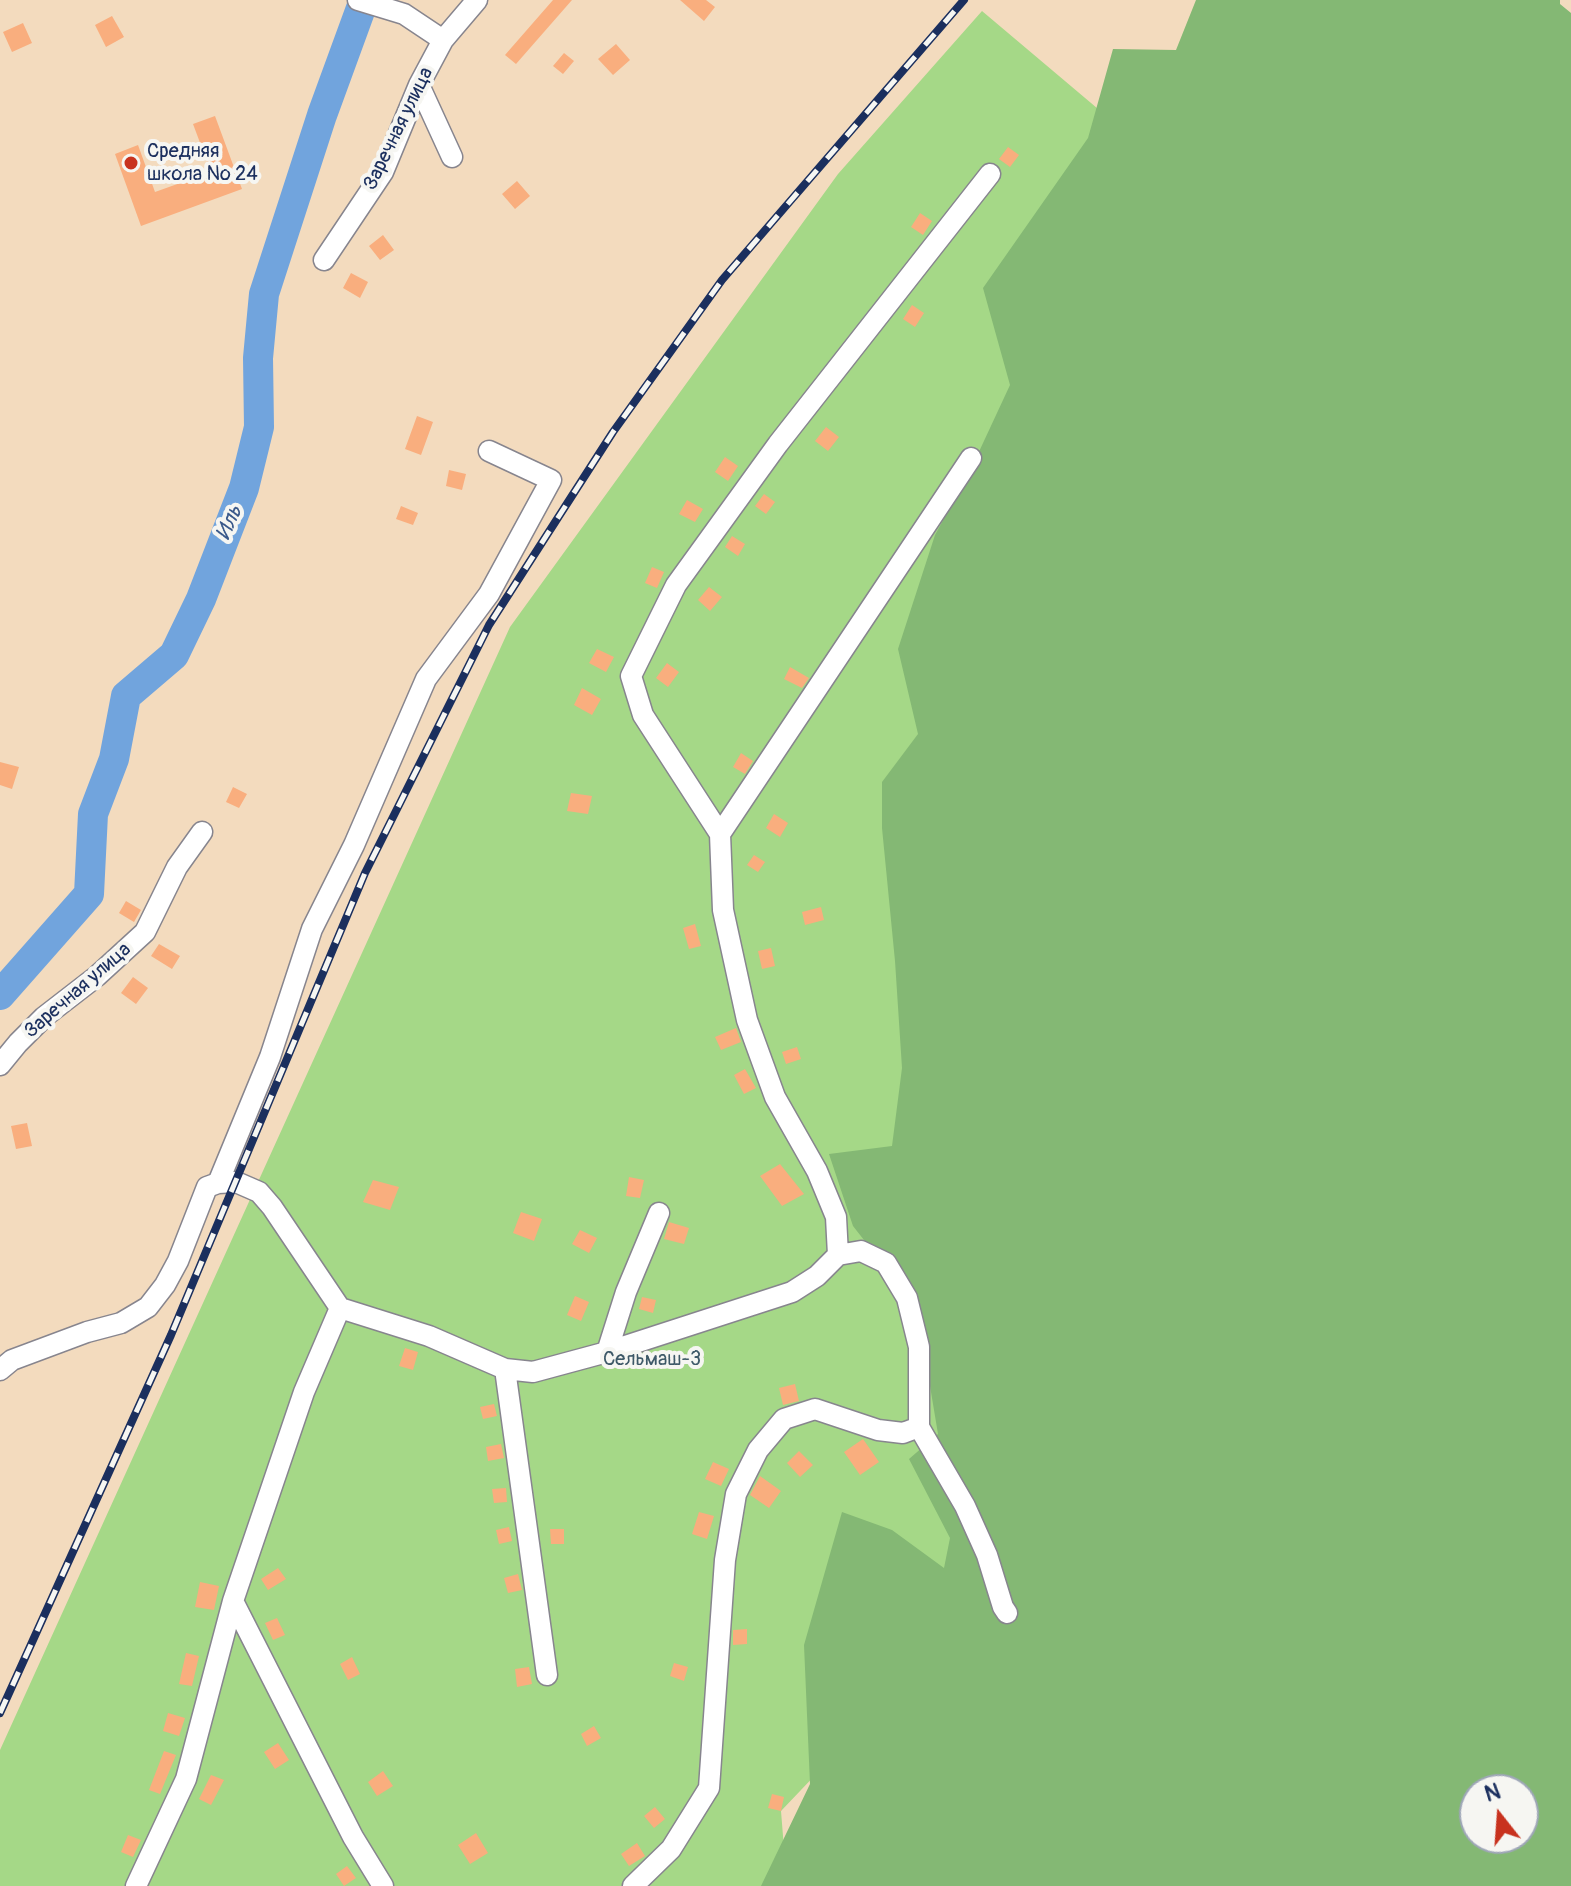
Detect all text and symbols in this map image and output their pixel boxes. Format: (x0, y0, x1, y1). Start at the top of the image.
street label: Заречная улица (359, 64, 439, 194)
place label: Средняя школа № 24 (147, 140, 258, 187)
marker: Средняя школа № 24 (122, 154, 140, 172)
water label: Иль (211, 502, 249, 544)
street label: Заречная улица (20, 938, 136, 1044)
park label: Сельмаш-3 (603, 1348, 701, 1372)
north arrow (1459, 1774, 1539, 1854)
text: N (1481, 1777, 1504, 1809)

